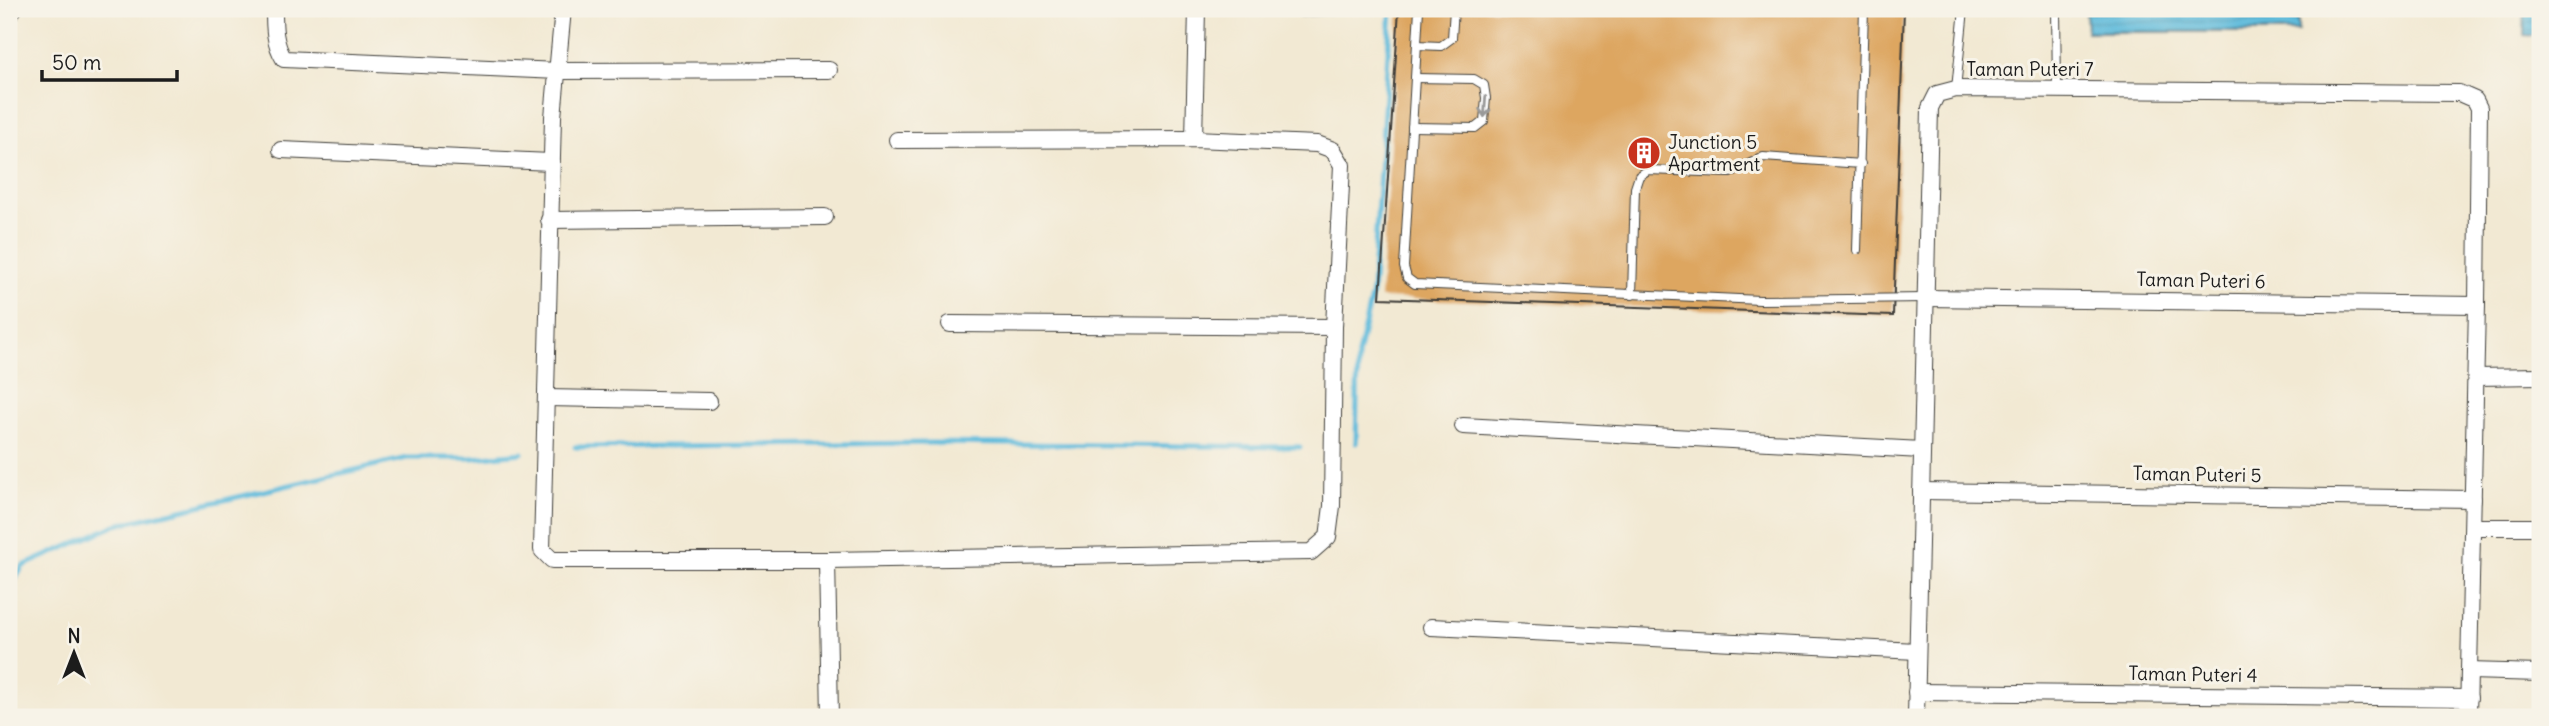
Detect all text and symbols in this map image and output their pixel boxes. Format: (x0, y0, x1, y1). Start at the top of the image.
scale bar (42, 38, 177, 82)
text: 50 m (52, 49, 101, 76)
street label: Taman Puteri 7 (1966, 57, 2094, 81)
one-way arrow (1478, 95, 1491, 118)
place label: Junction 5 Apartment (1668, 130, 1760, 176)
building icon: Junction 5 Apartment (1625, 134, 1663, 172)
street label: Taman Puteri 6 (2136, 267, 2266, 293)
street label: Taman Puteri 5 (2132, 461, 2262, 487)
north arrow (38, 618, 108, 688)
text: N (67, 624, 81, 648)
street label: Taman Puteri 4 (2128, 661, 2258, 687)

